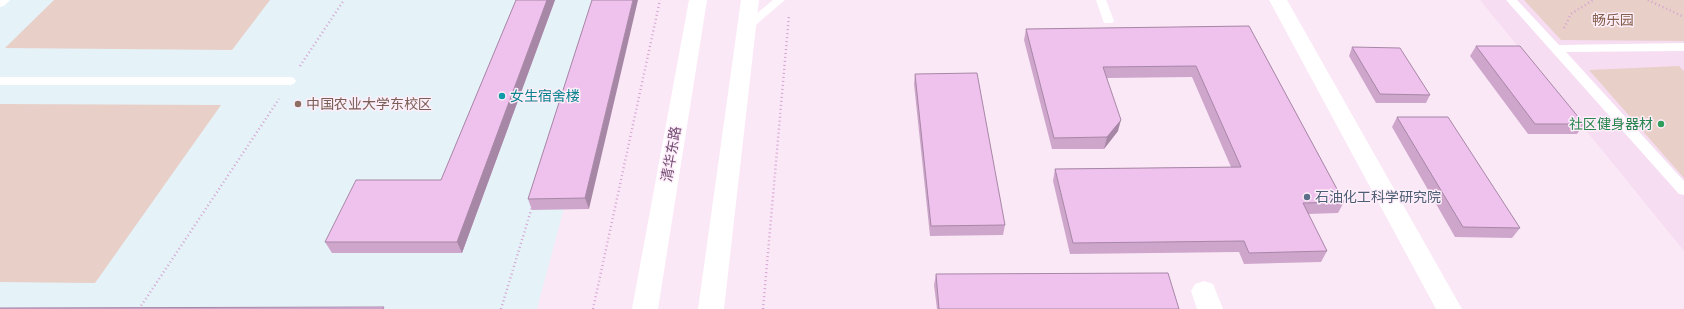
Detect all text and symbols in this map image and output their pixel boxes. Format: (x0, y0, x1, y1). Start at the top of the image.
park label: 畅乐园 (1592, 11, 1634, 29)
place label: 女生宿舍楼 (510, 87, 580, 105)
marker: 女生宿舍楼 (497, 91, 507, 101)
place label: 中国农业大学东校区 (306, 95, 432, 113)
marker: 中国农业大学东校区 (293, 99, 303, 109)
place label: 社区健身器材 (1569, 115, 1653, 133)
marker: 社区健身器材 (1656, 119, 1666, 129)
street label: 清华东路 (657, 125, 685, 183)
place label: 石油化工科学研究院 (1315, 188, 1441, 206)
marker: 石油化工科学研究院 (1302, 192, 1312, 202)

